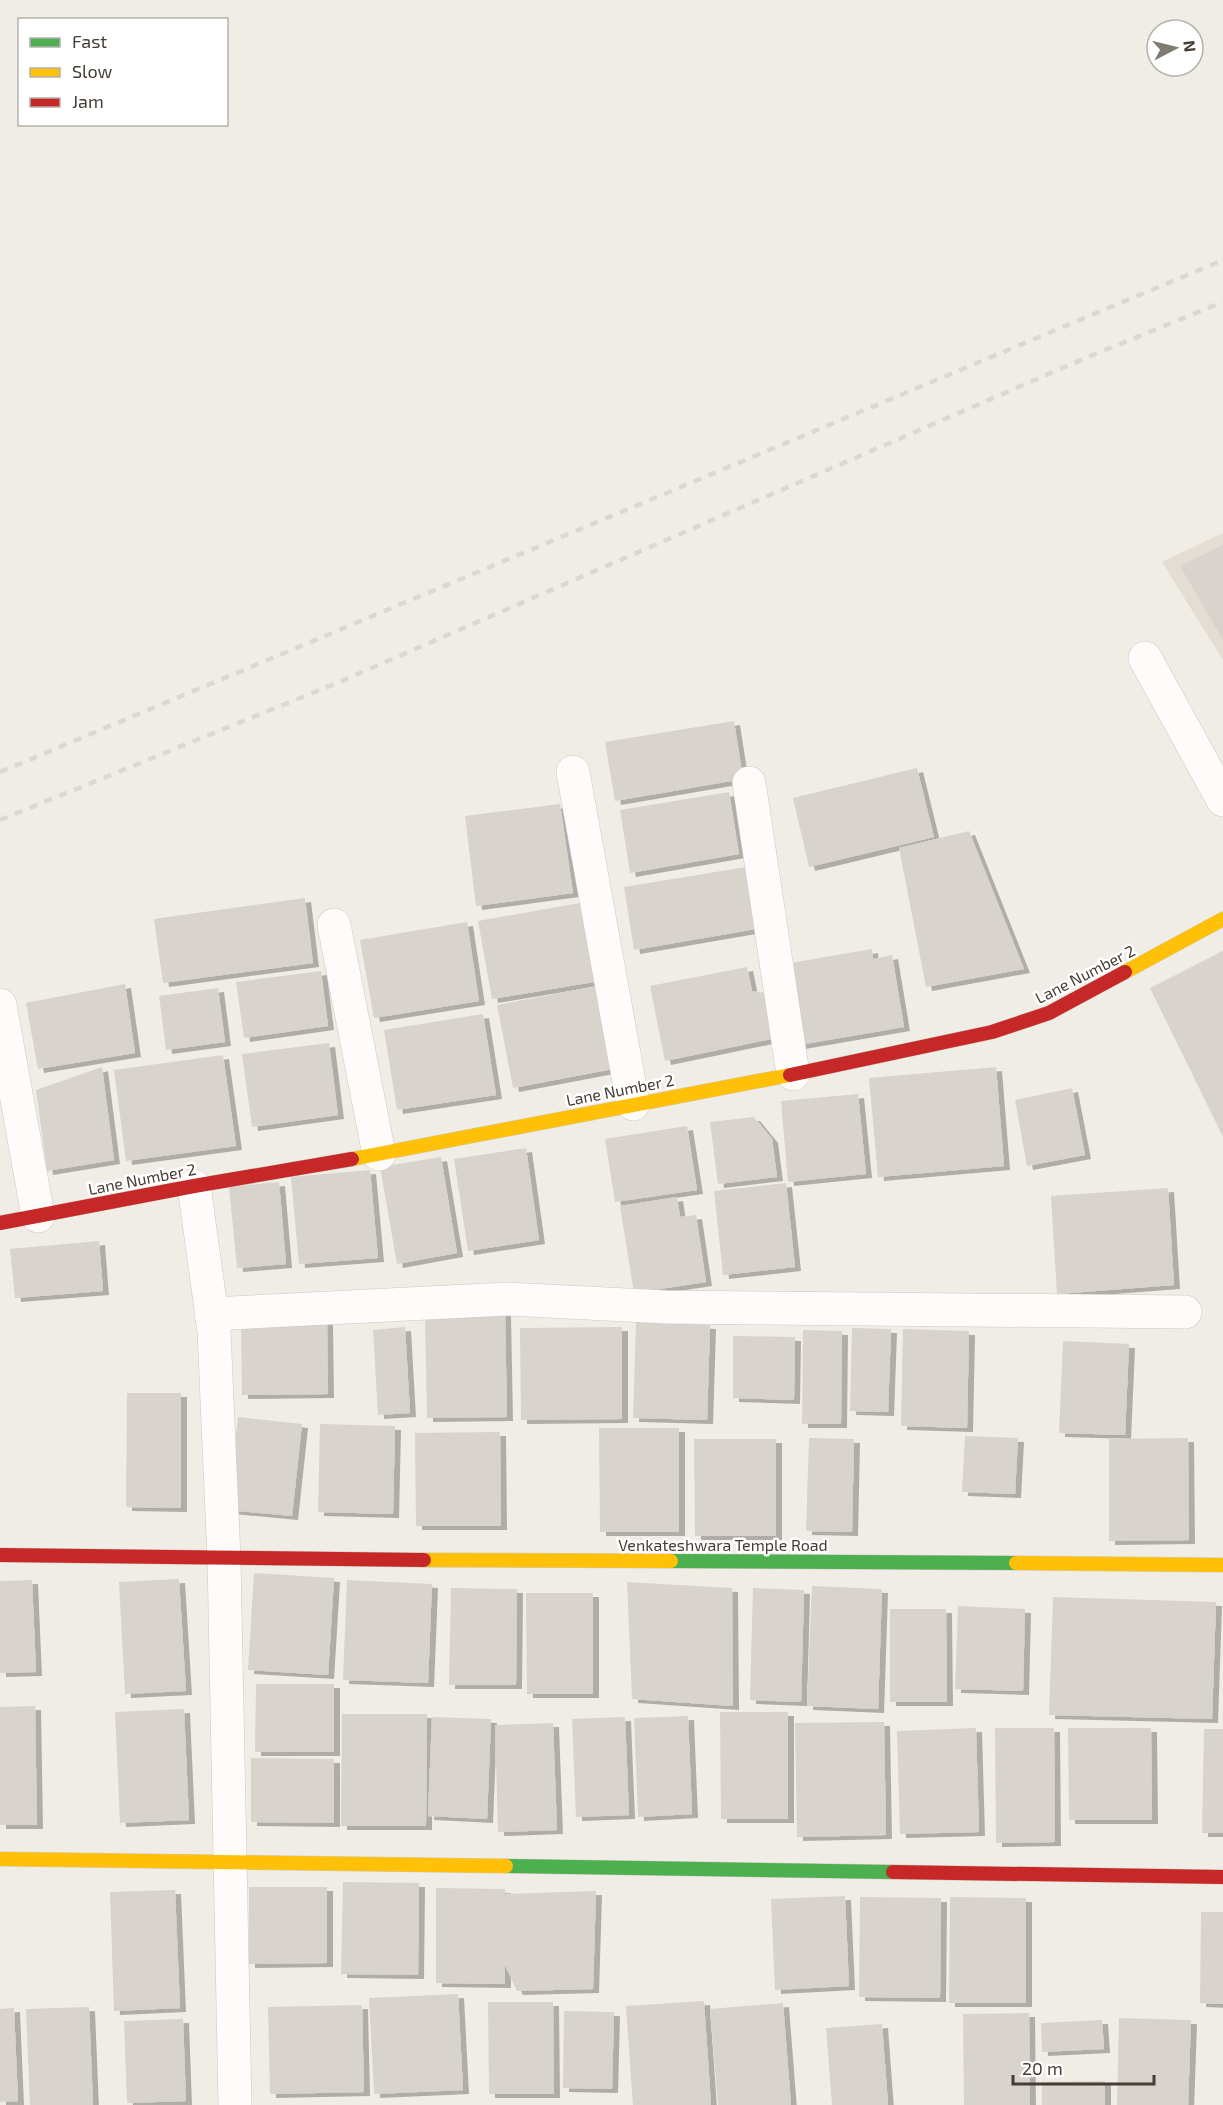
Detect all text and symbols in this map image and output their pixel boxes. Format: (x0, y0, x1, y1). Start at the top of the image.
legend (18, 18, 228, 126)
north arrow (1145, 18, 1205, 78)
text: Fast (72, 30, 107, 52)
text: N (1180, 39, 1201, 53)
text: Slow (72, 60, 113, 82)
text: Jam (72, 90, 104, 112)
street label: Lane Number 2 (1032, 940, 1138, 1007)
street label: Lane Number 2 (564, 1070, 675, 1109)
street label: Lane Number 2 (86, 1159, 197, 1198)
street label: Venkateshwara Temple Road (618, 1535, 828, 1554)
scale bar (1013, 2048, 1154, 2086)
text: 20 m (1022, 2057, 1063, 2079)

